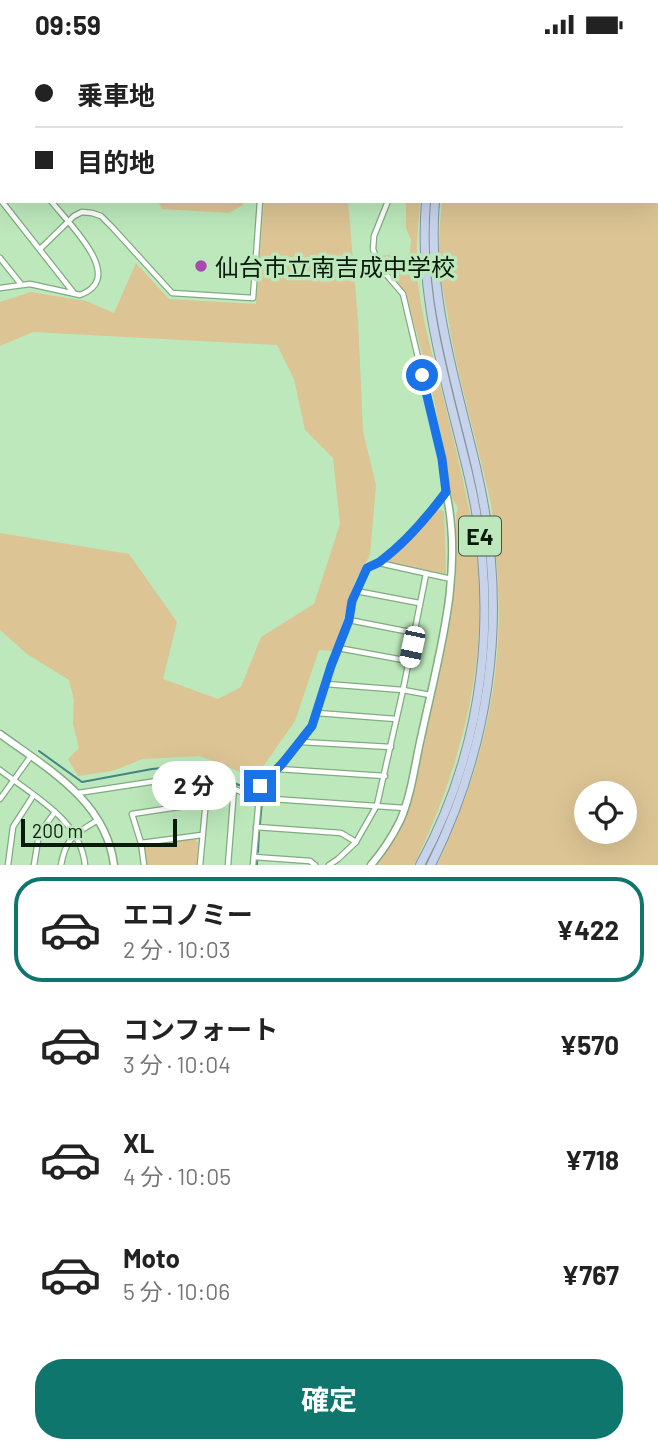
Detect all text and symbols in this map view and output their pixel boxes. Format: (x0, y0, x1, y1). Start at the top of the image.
text: 09:59 (35, 9, 101, 40)
text: 乗車地 (77, 79, 155, 110)
text: 目的地 (77, 146, 155, 177)
place label: 仙台市立南吉成中学校 (215, 252, 455, 281)
marker: 仙台市立南吉成中学校 (193, 258, 209, 274)
route start (406, 359, 438, 391)
road number: E4 (459, 516, 501, 555)
car (398, 624, 427, 670)
callout: 2 分 (152, 761, 236, 811)
route end (244, 770, 276, 802)
text: 2 分 (174, 771, 214, 799)
map controls (574, 781, 637, 844)
button: locate (574, 781, 637, 844)
scale bar (21, 816, 177, 848)
text: 200 m (32, 819, 83, 842)
icon: car (39, 898, 102, 961)
text: エコノミー (123, 898, 253, 929)
text: ¥422 (556, 914, 619, 945)
text: 2 分 · 10:03 (123, 935, 231, 963)
icon: car (39, 1013, 102, 1076)
text: コンフォート (123, 1013, 278, 1044)
text: ¥570 (559, 1029, 619, 1060)
text: 3 分 · 10:04 (123, 1050, 231, 1078)
text: XL (123, 1127, 154, 1158)
icon: car (39, 1128, 102, 1191)
text: ¥718 (565, 1144, 619, 1175)
text: 4 分 · 10:05 (123, 1162, 231, 1190)
text: Moto (123, 1242, 180, 1273)
icon: car (39, 1243, 102, 1306)
text: ¥767 (561, 1259, 619, 1290)
text: 5 分 · 10:06 (123, 1277, 230, 1305)
button: 確定 (35, 1359, 623, 1439)

